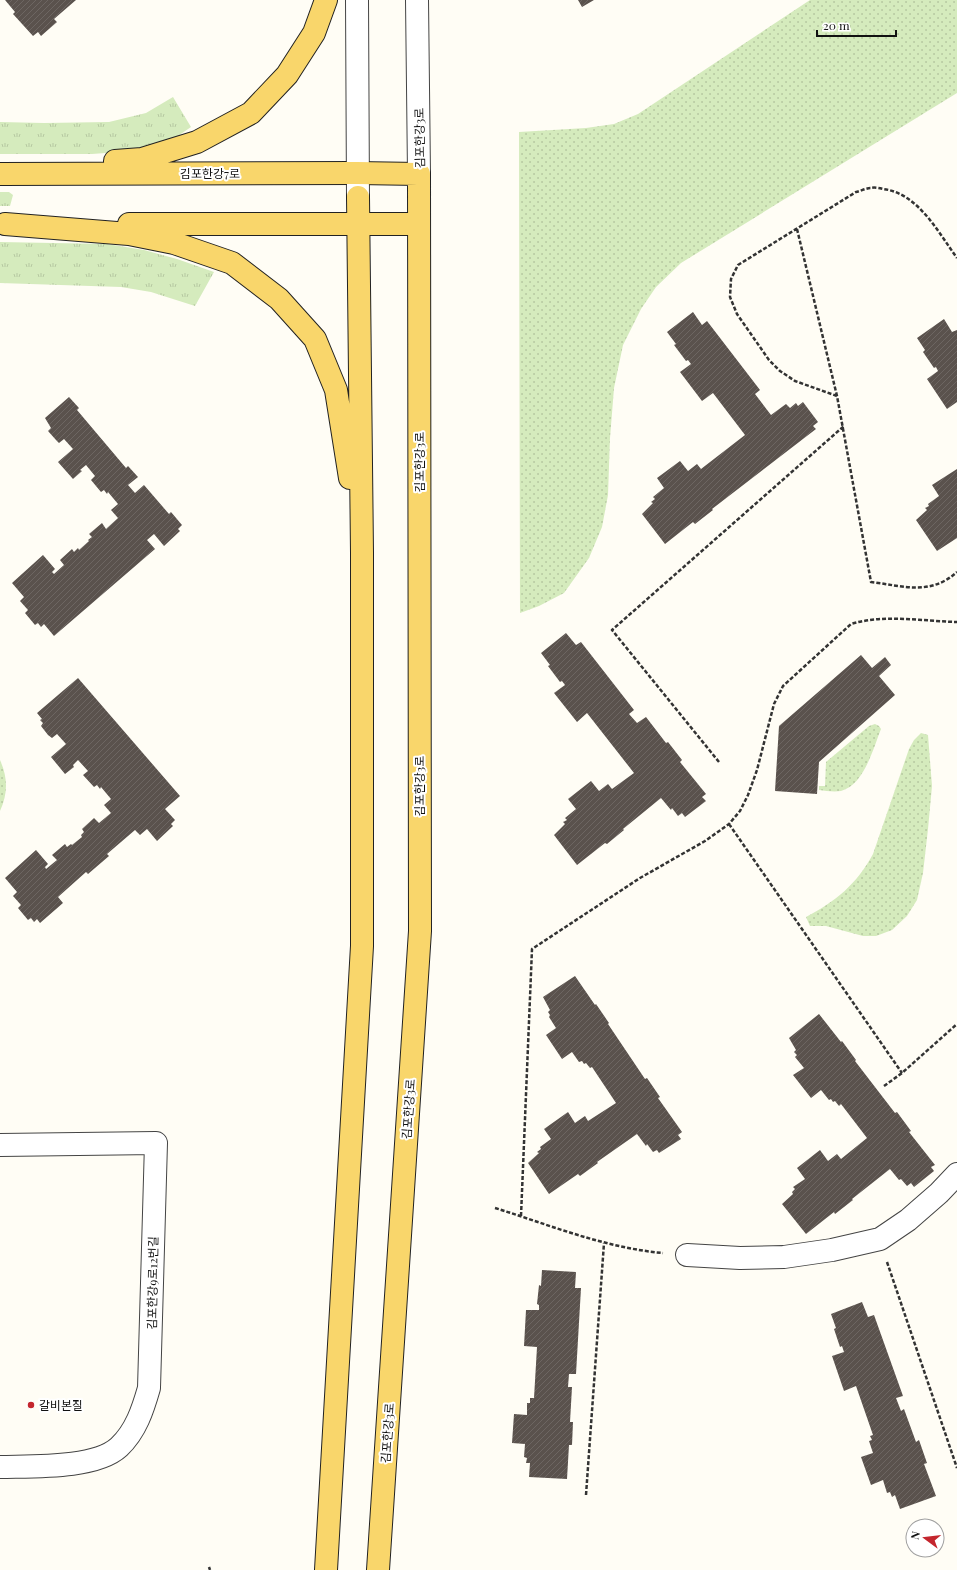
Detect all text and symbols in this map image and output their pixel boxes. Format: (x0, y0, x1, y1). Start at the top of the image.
scale bar (817, 12, 896, 38)
text: 20 m (823, 17, 850, 33)
street label: 김포한강3로 (410, 108, 428, 168)
street label: 김포한강7로 (180, 165, 240, 181)
street label: 김포한강3로 (411, 432, 427, 492)
street label: 김포한강3로 (411, 756, 427, 816)
street label: 김포한강3로 (398, 1078, 418, 1140)
street label: 김포한강9로12번길 (143, 1236, 161, 1330)
place label: 갈비본질 (39, 1397, 83, 1413)
marker: 갈비본질 (26, 1400, 36, 1410)
street label: 김포한강3로 (377, 1402, 397, 1464)
north arrow (905, 1518, 945, 1558)
text: N (907, 1529, 923, 1541)

